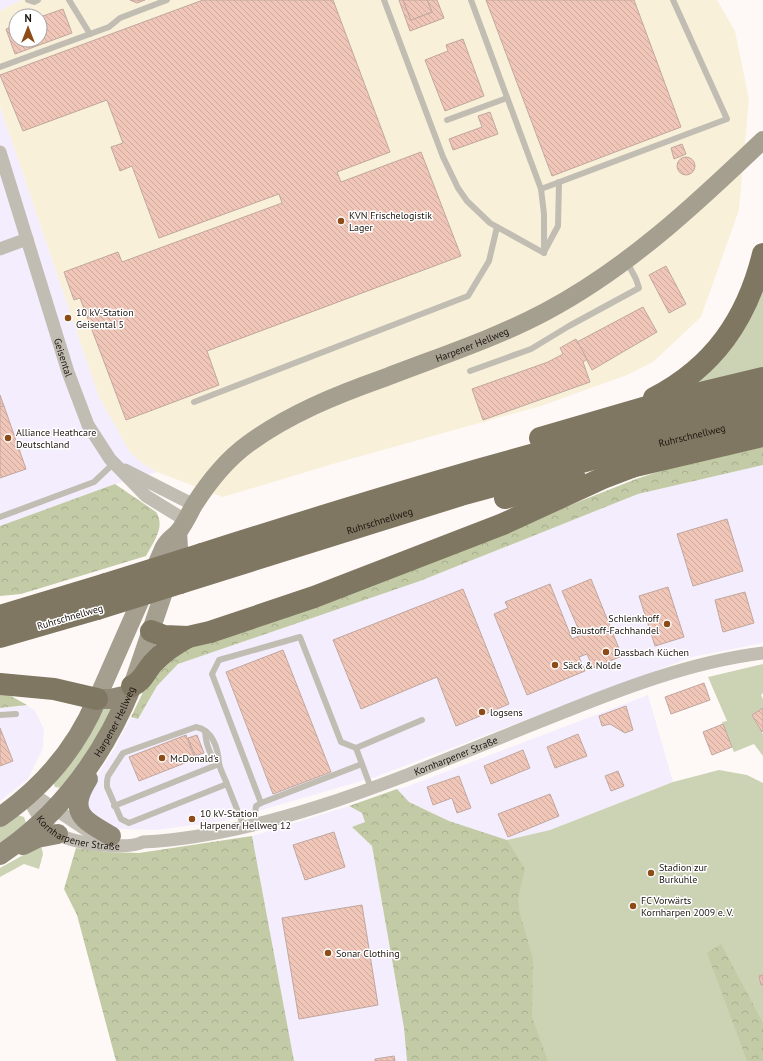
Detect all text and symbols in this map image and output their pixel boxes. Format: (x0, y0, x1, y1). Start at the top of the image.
north arrow (8, 8, 48, 48)
text: N (24, 11, 32, 25)
place label: KVN Frischelogistik Lager (349, 209, 432, 234)
marker: KVN Frischelogistik Lager (336, 216, 346, 226)
place label: 10 kV-Station Geisental 5 (76, 306, 134, 331)
marker: 10 kV-Station Geisental 5 (63, 313, 73, 323)
street label: Harpener Hellweg (434, 324, 511, 365)
street label: Geisental (51, 336, 76, 379)
street label: Ruhrschnellweg (657, 421, 727, 449)
place label: Alliance Heathcare Deutschland (16, 426, 96, 451)
marker: Alliance Heathcare Deutschland (3, 433, 13, 443)
street label: Ruhrschnellweg (345, 504, 414, 537)
street label: Ruhrschnellweg (35, 601, 105, 633)
place label: Schlenkhoff Baustoff-Fachhandel (571, 612, 660, 637)
marker: Schlenkhoff Baustoff-Fachhandel (662, 619, 672, 629)
place label: Dassbach Küchen (614, 646, 689, 659)
marker: Dassbach Küchen (601, 647, 611, 657)
place label: Säck & Nolde (563, 659, 621, 672)
marker: Säck & Nolde (550, 660, 560, 670)
street label: Harpener Hellweg (91, 684, 138, 759)
place label: logsens (490, 706, 523, 719)
marker: logsens (477, 707, 487, 717)
street label: Kornharpener Straße (412, 733, 499, 778)
place label: McDonald's (170, 752, 219, 765)
marker: McDonald's (157, 753, 167, 763)
place label: 10 kV-Station Harpener Hellweg 12 (200, 807, 291, 832)
street label: Kornharpener Straße (34, 813, 120, 852)
marker: 10 kV-Station Harpener Hellweg 12 (187, 814, 197, 824)
place label: Stadion zur Burkuhle (659, 861, 708, 886)
marker: Stadion zur Burkuhle (646, 868, 656, 878)
place label: FC Vorwärts Kornharpen 2009 e. V. (641, 894, 733, 919)
marker: FC Vorwärts Kornharpen 2009 e. V. (628, 901, 638, 911)
place label: Sonar Clothing (336, 947, 400, 960)
marker: Sonar Clothing (323, 948, 333, 958)

